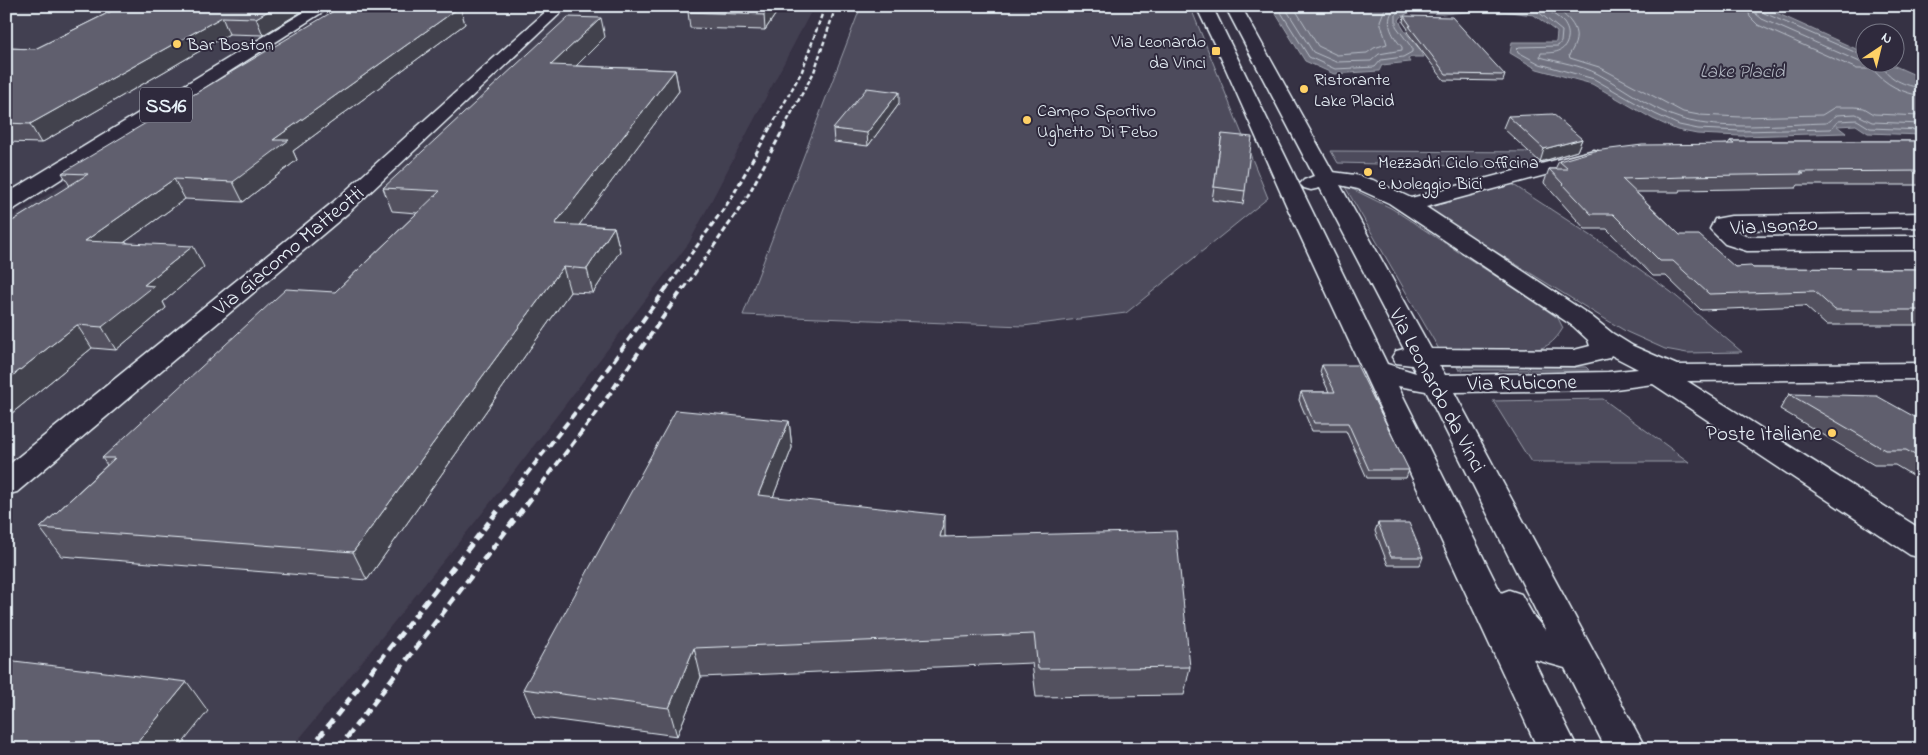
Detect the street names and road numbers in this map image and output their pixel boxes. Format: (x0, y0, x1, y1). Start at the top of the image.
road number: SS16 (140, 88, 192, 122)
street label: Via Giacomo Matteotti (207, 179, 371, 324)
street label: Via Isonzo (1728, 210, 1819, 244)
street label: Via Leonardo da Vinci (1380, 303, 1492, 478)
street label: Via Rubicone (1466, 368, 1578, 400)

